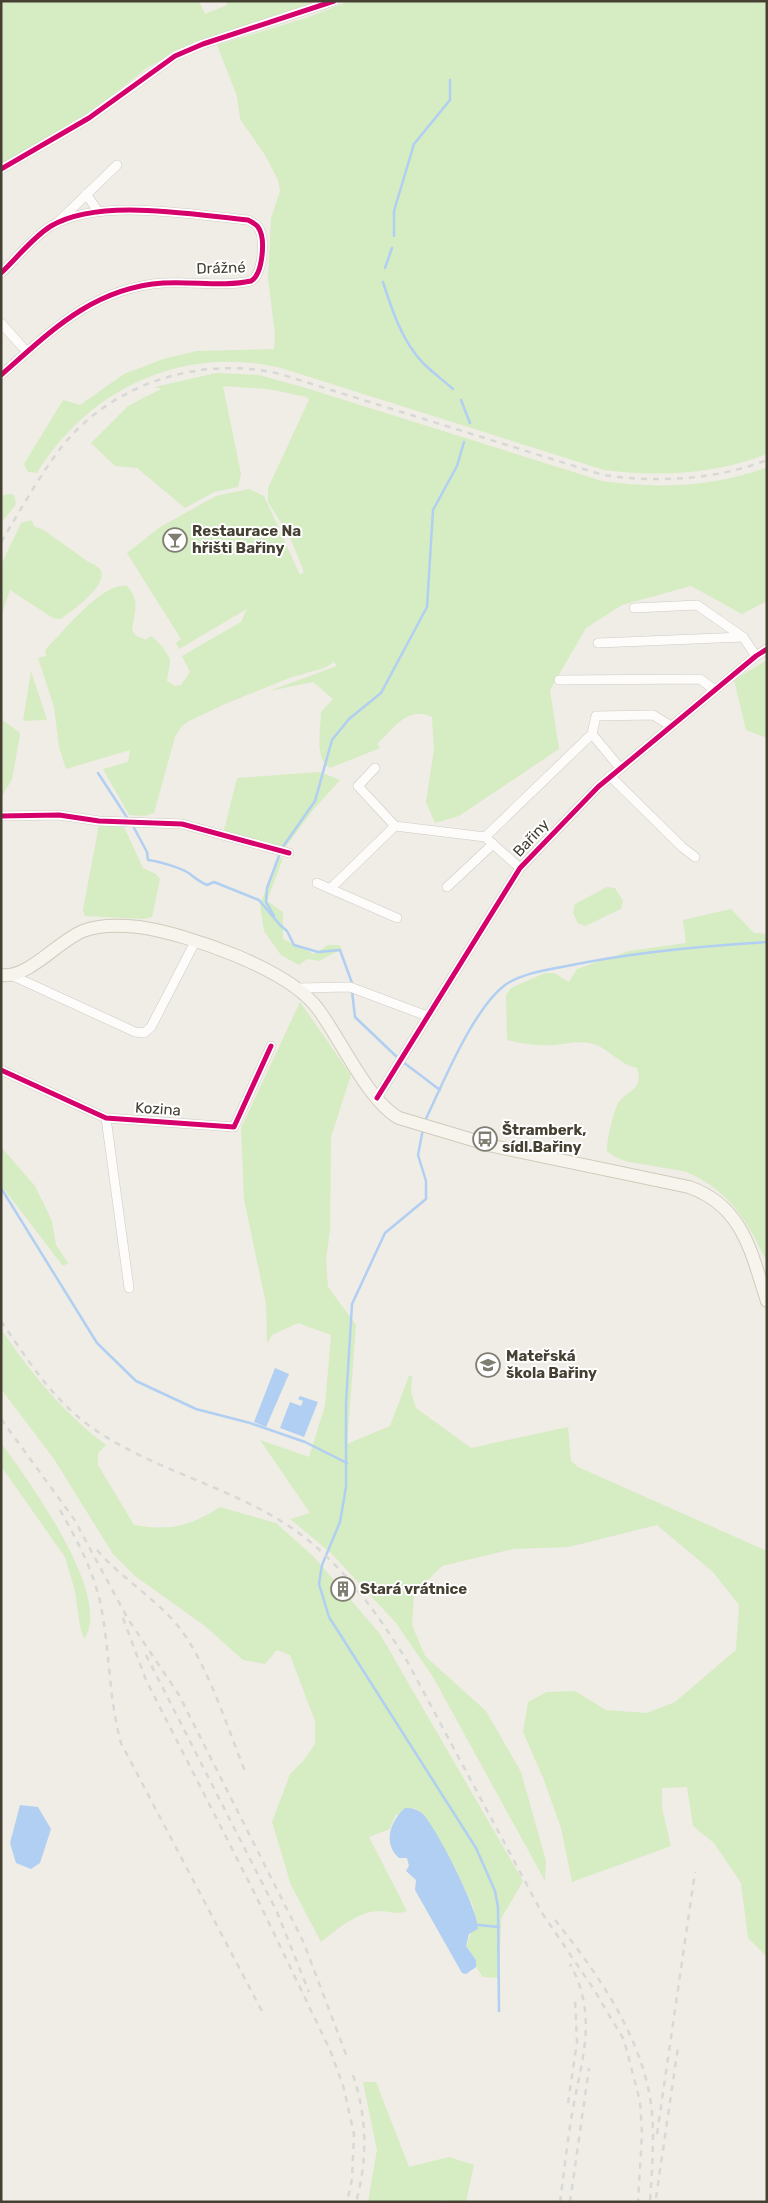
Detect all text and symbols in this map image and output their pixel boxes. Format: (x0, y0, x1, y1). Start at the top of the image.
street label: Drážné (196, 258, 246, 278)
place label: Restaurace Na hřišti Bařiny (192, 522, 301, 557)
bar icon: Restaurace Na hřišti Bařiny (162, 527, 188, 553)
street label: Bařiny (509, 815, 553, 861)
street label: Kozina (135, 1098, 181, 1120)
place label: Štramberk, sídl.Bařiny (502, 1121, 586, 1156)
bus stop icon: Štramberk, sídl.Bařiny (472, 1126, 498, 1152)
place label: Mateřská škola Bařiny (506, 1347, 597, 1382)
school or university icon: Mateřská škola Bařiny (475, 1352, 501, 1378)
building icon: Stará vrátnice (330, 1576, 356, 1602)
place label: Stará vrátnice (360, 1580, 467, 1598)

